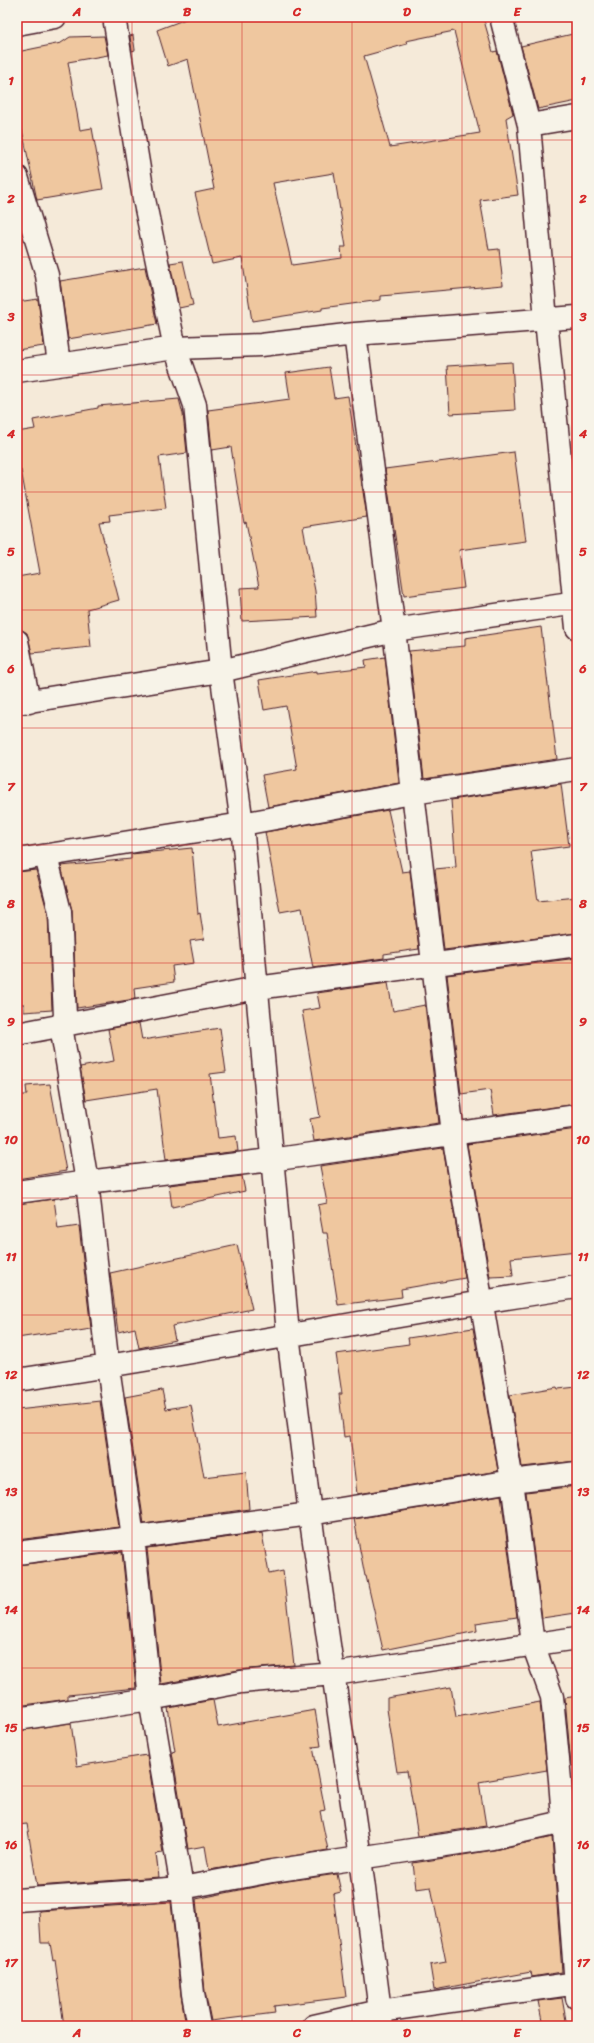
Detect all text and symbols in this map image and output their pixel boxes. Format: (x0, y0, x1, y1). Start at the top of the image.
text: A (72, 0, 81, 23)
text: B (183, 0, 192, 23)
text: C (292, 0, 302, 23)
text: D (403, 0, 411, 23)
text: E (513, 0, 522, 23)
text: 1 (8, 69, 14, 92)
text: 1 (580, 69, 586, 92)
text: 2 (6, 187, 15, 210)
text: 2 (578, 187, 587, 210)
text: 3 (6, 305, 15, 328)
text: 3 (578, 305, 587, 328)
text: 4 (6, 422, 16, 445)
text: 4 (578, 422, 588, 445)
text: 5 (7, 540, 15, 563)
text: 5 (579, 540, 587, 563)
text: 6 (6, 657, 15, 680)
text: 6 (578, 657, 587, 680)
text: 7 (7, 775, 16, 798)
text: 7 (579, 775, 588, 798)
text: 8 (6, 892, 15, 915)
text: 8 (578, 892, 587, 915)
text: 9 (7, 1010, 15, 1033)
text: 9 (579, 1010, 587, 1033)
text: 10 (4, 1128, 18, 1151)
text: 10 (576, 1128, 590, 1151)
text: 11 (5, 1245, 17, 1268)
text: 11 (577, 1245, 589, 1268)
text: 12 (4, 1363, 18, 1386)
text: 12 (576, 1363, 590, 1386)
text: 13 (5, 1480, 18, 1503)
text: 13 (577, 1480, 590, 1503)
text: 14 (4, 1598, 19, 1621)
text: 14 (576, 1598, 591, 1621)
text: 15 (4, 1716, 18, 1739)
text: 15 (576, 1716, 590, 1739)
text: 16 (5, 1833, 18, 1856)
text: 16 (577, 1833, 590, 1856)
text: 17 (4, 1951, 19, 1974)
text: 17 (576, 1951, 591, 1974)
text: A (72, 2021, 81, 2043)
text: B (183, 2021, 192, 2043)
text: C (292, 2021, 302, 2043)
text: D (403, 2021, 411, 2043)
text: E (513, 2021, 522, 2043)

